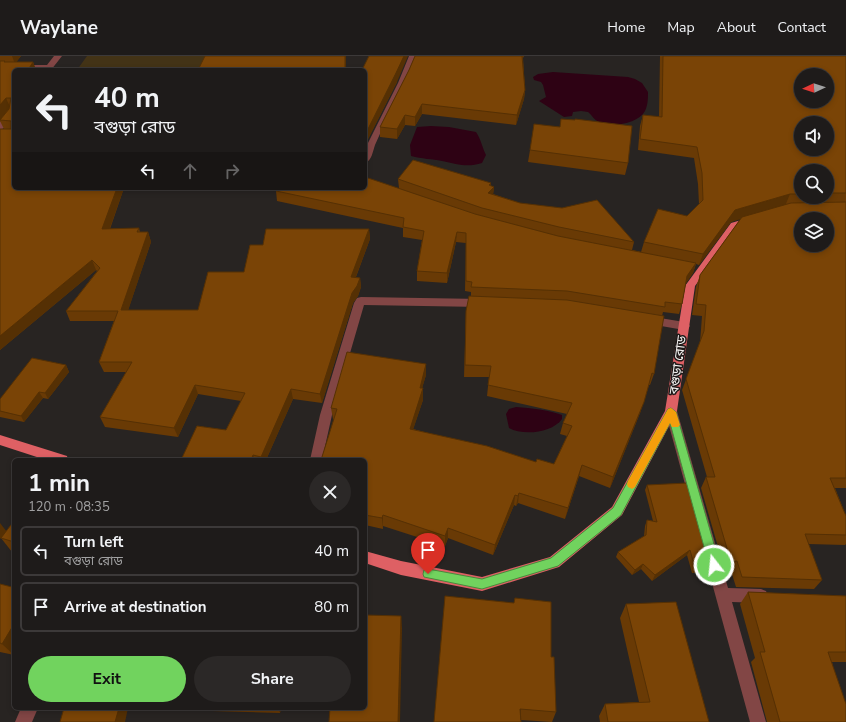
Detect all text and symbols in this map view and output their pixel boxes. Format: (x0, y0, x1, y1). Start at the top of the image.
text: Waylane (20, 15, 98, 41)
text: Home (607, 18, 645, 37)
text: Map (667, 18, 695, 37)
text: About (717, 18, 756, 37)
text: Contact (778, 18, 826, 37)
north arrow (794, 68, 834, 108)
map controls (794, 68, 834, 252)
text: 40 m (94, 79, 160, 117)
icon: left (28, 84, 80, 136)
text: বগুড়া রোড (94, 115, 175, 139)
button: sound (794, 116, 834, 156)
icon: left (137, 160, 159, 182)
icon: ahead (179, 160, 201, 182)
icon: right (221, 160, 243, 182)
button: search (794, 164, 834, 204)
button: layers (794, 212, 834, 252)
street label: বগুড়া রোড (665, 334, 691, 396)
text: 1 min (28, 467, 90, 499)
button: close (309, 471, 351, 513)
text: 120 m · 08:35 (28, 498, 110, 516)
text: Turn left (64, 532, 123, 552)
pin (411, 533, 445, 574)
icon: arrive (417, 539, 439, 561)
icon: left (30, 540, 52, 562)
text: 40 m (314, 541, 349, 561)
position arrow (693, 544, 735, 586)
text: বগুড়া রোড (64, 552, 123, 570)
icon: arrive (30, 596, 52, 618)
text: Arrive at destination (64, 597, 207, 617)
text: 80 m (314, 597, 349, 617)
button: Exit (28, 656, 186, 702)
button: Share (194, 656, 351, 702)

